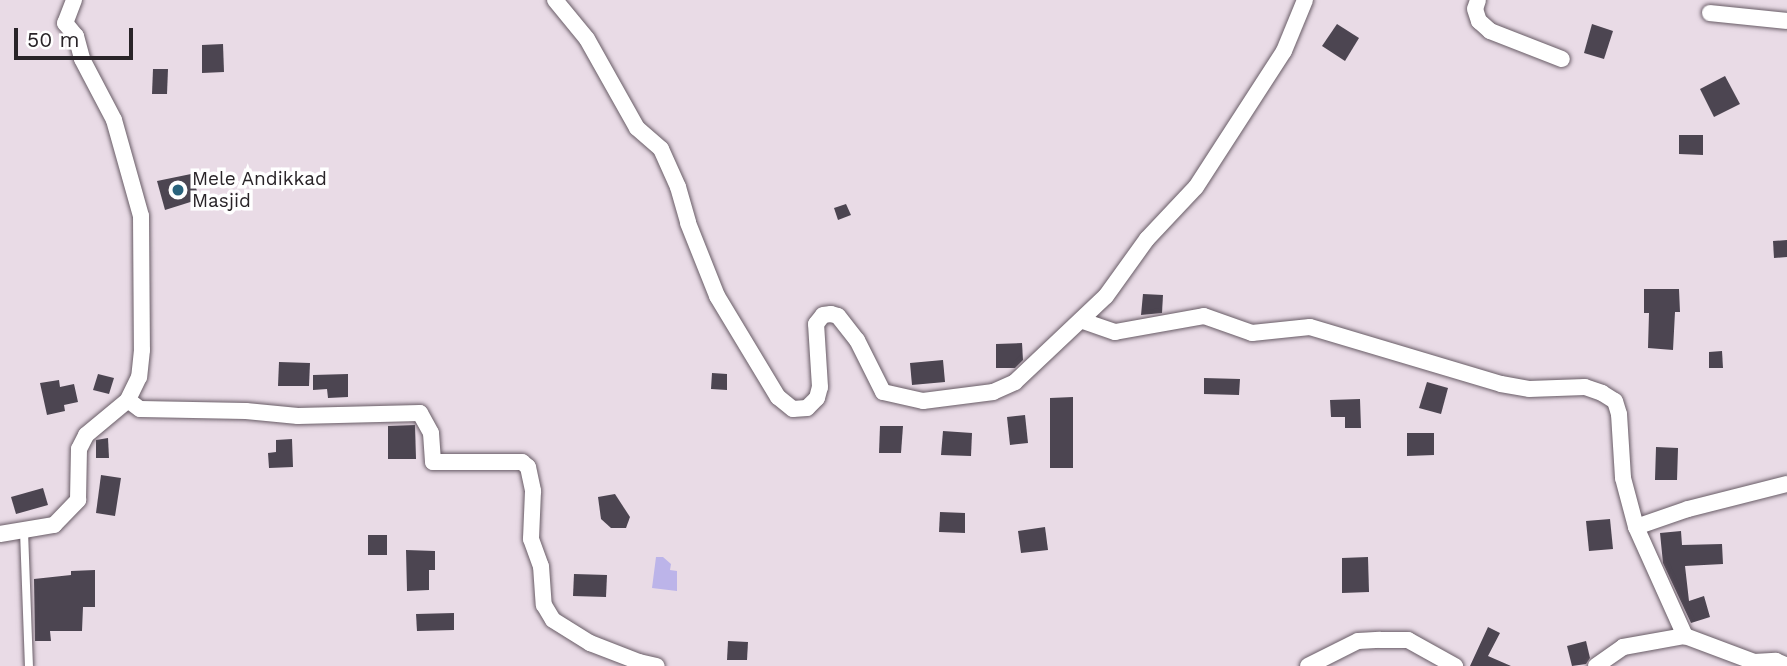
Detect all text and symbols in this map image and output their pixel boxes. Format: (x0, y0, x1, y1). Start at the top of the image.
scale bar (18, 14, 136, 58)
text: 50 m (27, 27, 79, 52)
place label: Mele Andikkad Masjid (192, 168, 328, 212)
marker: Mele Andikkad Masjid (170, 182, 186, 198)

